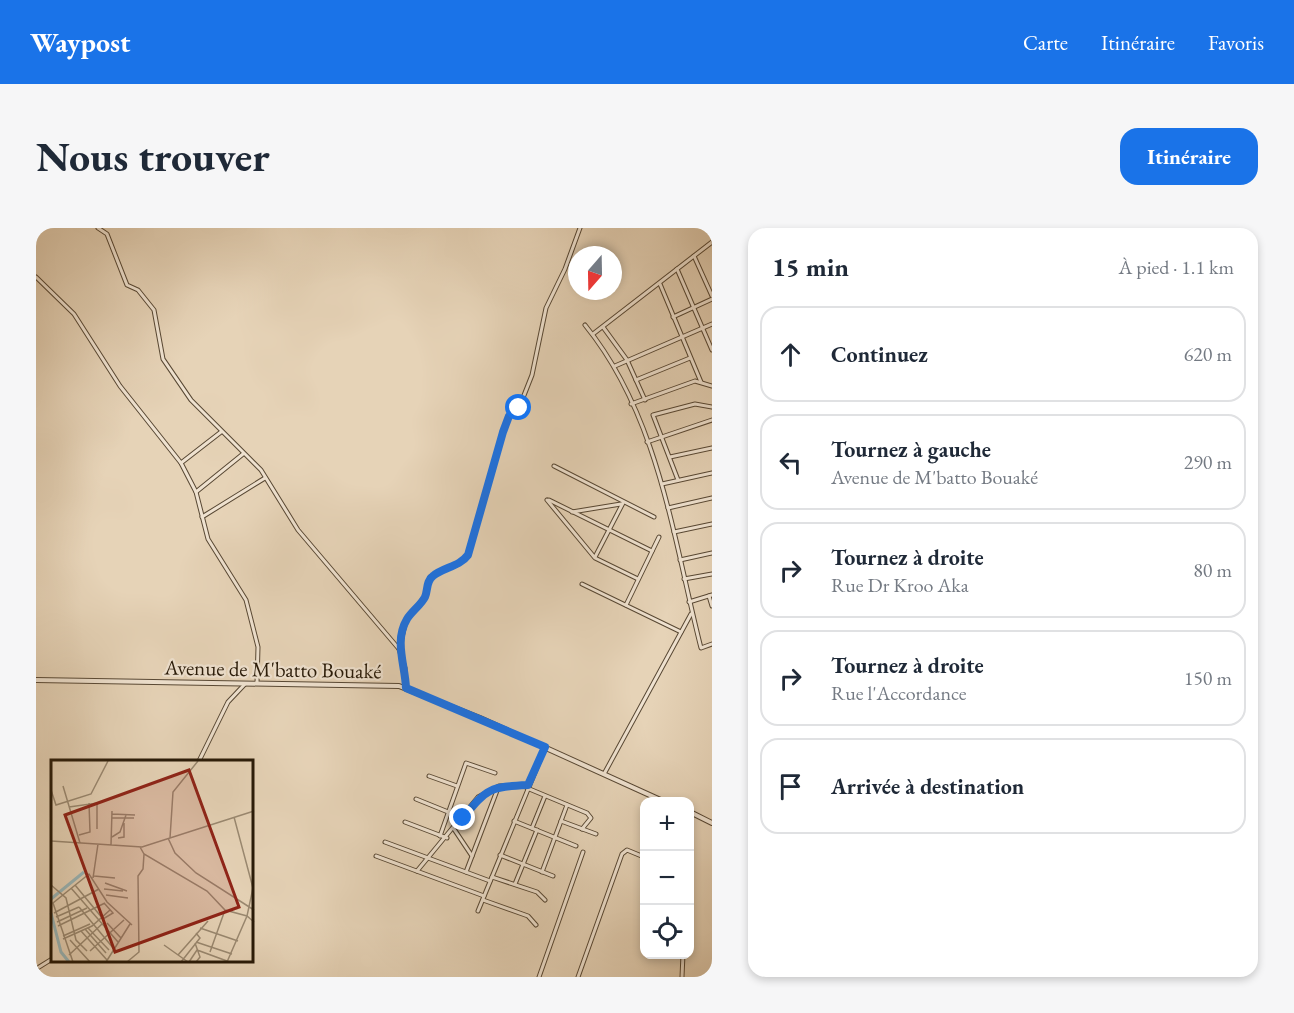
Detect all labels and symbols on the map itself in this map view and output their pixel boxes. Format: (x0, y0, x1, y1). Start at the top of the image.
north arrow (568, 246, 622, 300)
route start (505, 394, 531, 420)
street label: Avenue de M'batto Bouaké (163, 654, 382, 684)
inset map (51, 760, 254, 962)
route end (449, 804, 475, 830)

